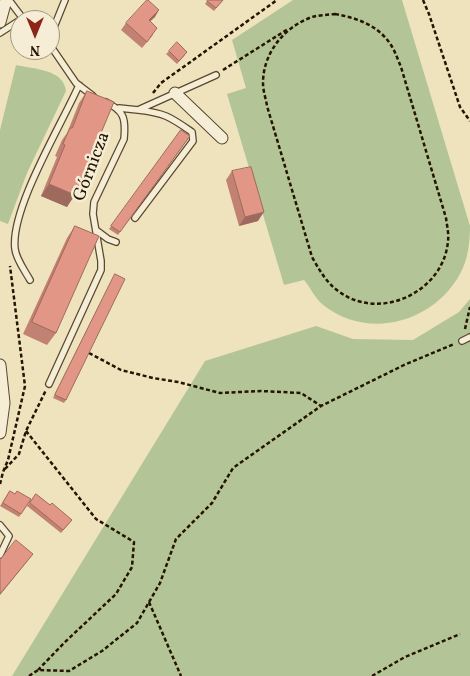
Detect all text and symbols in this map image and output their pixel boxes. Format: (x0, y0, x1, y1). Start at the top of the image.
north arrow (10, 10, 60, 60)
text: N (30, 40, 40, 59)
street label: Górnicza (70, 129, 116, 205)

